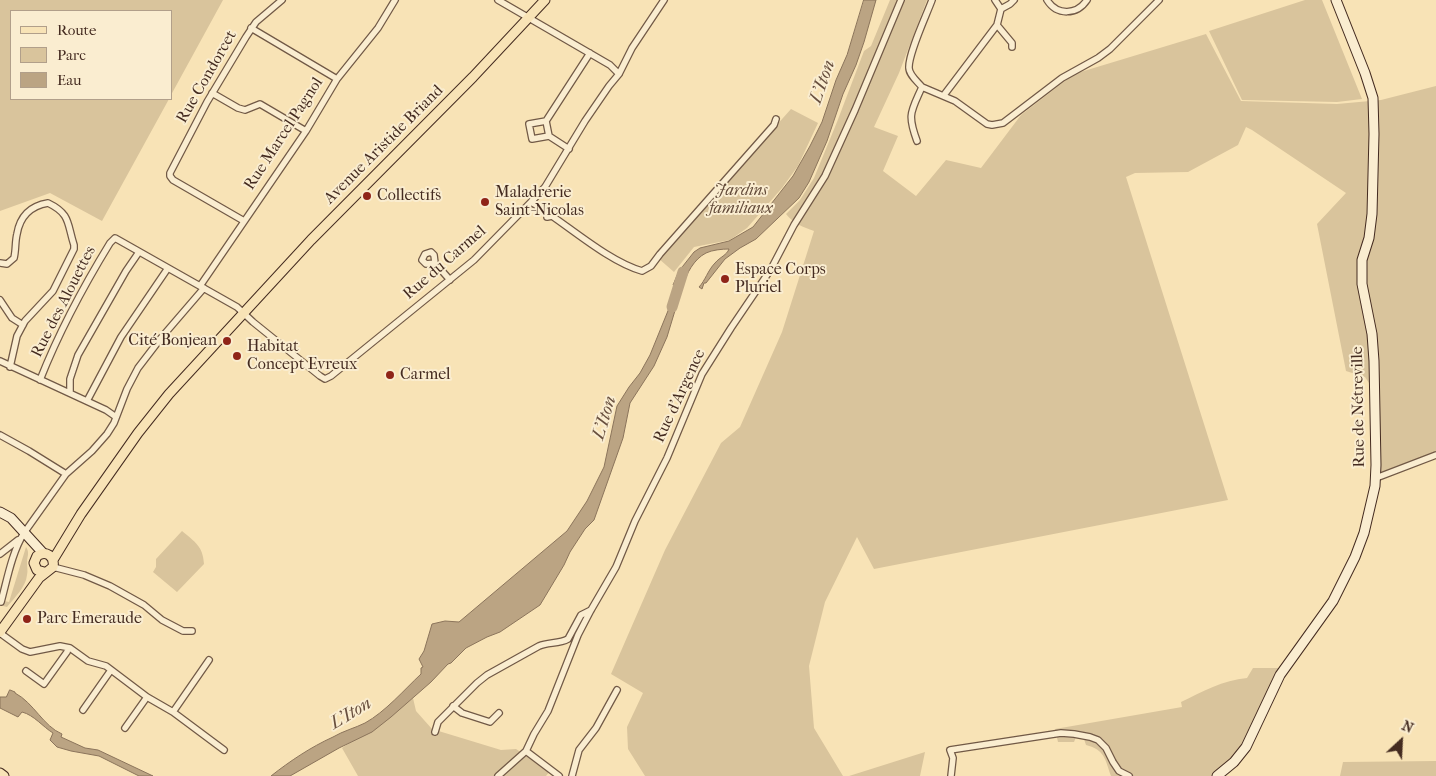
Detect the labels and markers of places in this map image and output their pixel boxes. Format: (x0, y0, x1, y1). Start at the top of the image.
place label: Maladrerie Saint-Nicolas (495, 183, 584, 221)
place label: Collectifs (377, 186, 441, 206)
marker: Collectifs (361, 190, 373, 202)
marker: Maladrerie Saint-Nicolas (479, 196, 491, 208)
place label: Espace Corps Pluriel (735, 260, 826, 298)
marker: Espace Corps Pluriel (719, 273, 731, 285)
place label: Cité Bonjean (128, 331, 217, 351)
marker: Cité Bonjean (221, 335, 233, 347)
place label: Habitat Concept Evreux (247, 337, 357, 375)
marker: Habitat Concept Evreux (231, 350, 243, 362)
place label: Carmel (400, 365, 450, 385)
marker: Carmel (384, 369, 396, 381)
place label: Parc Emeraude (37, 609, 142, 629)
marker: Parc Emeraude (21, 613, 33, 625)

